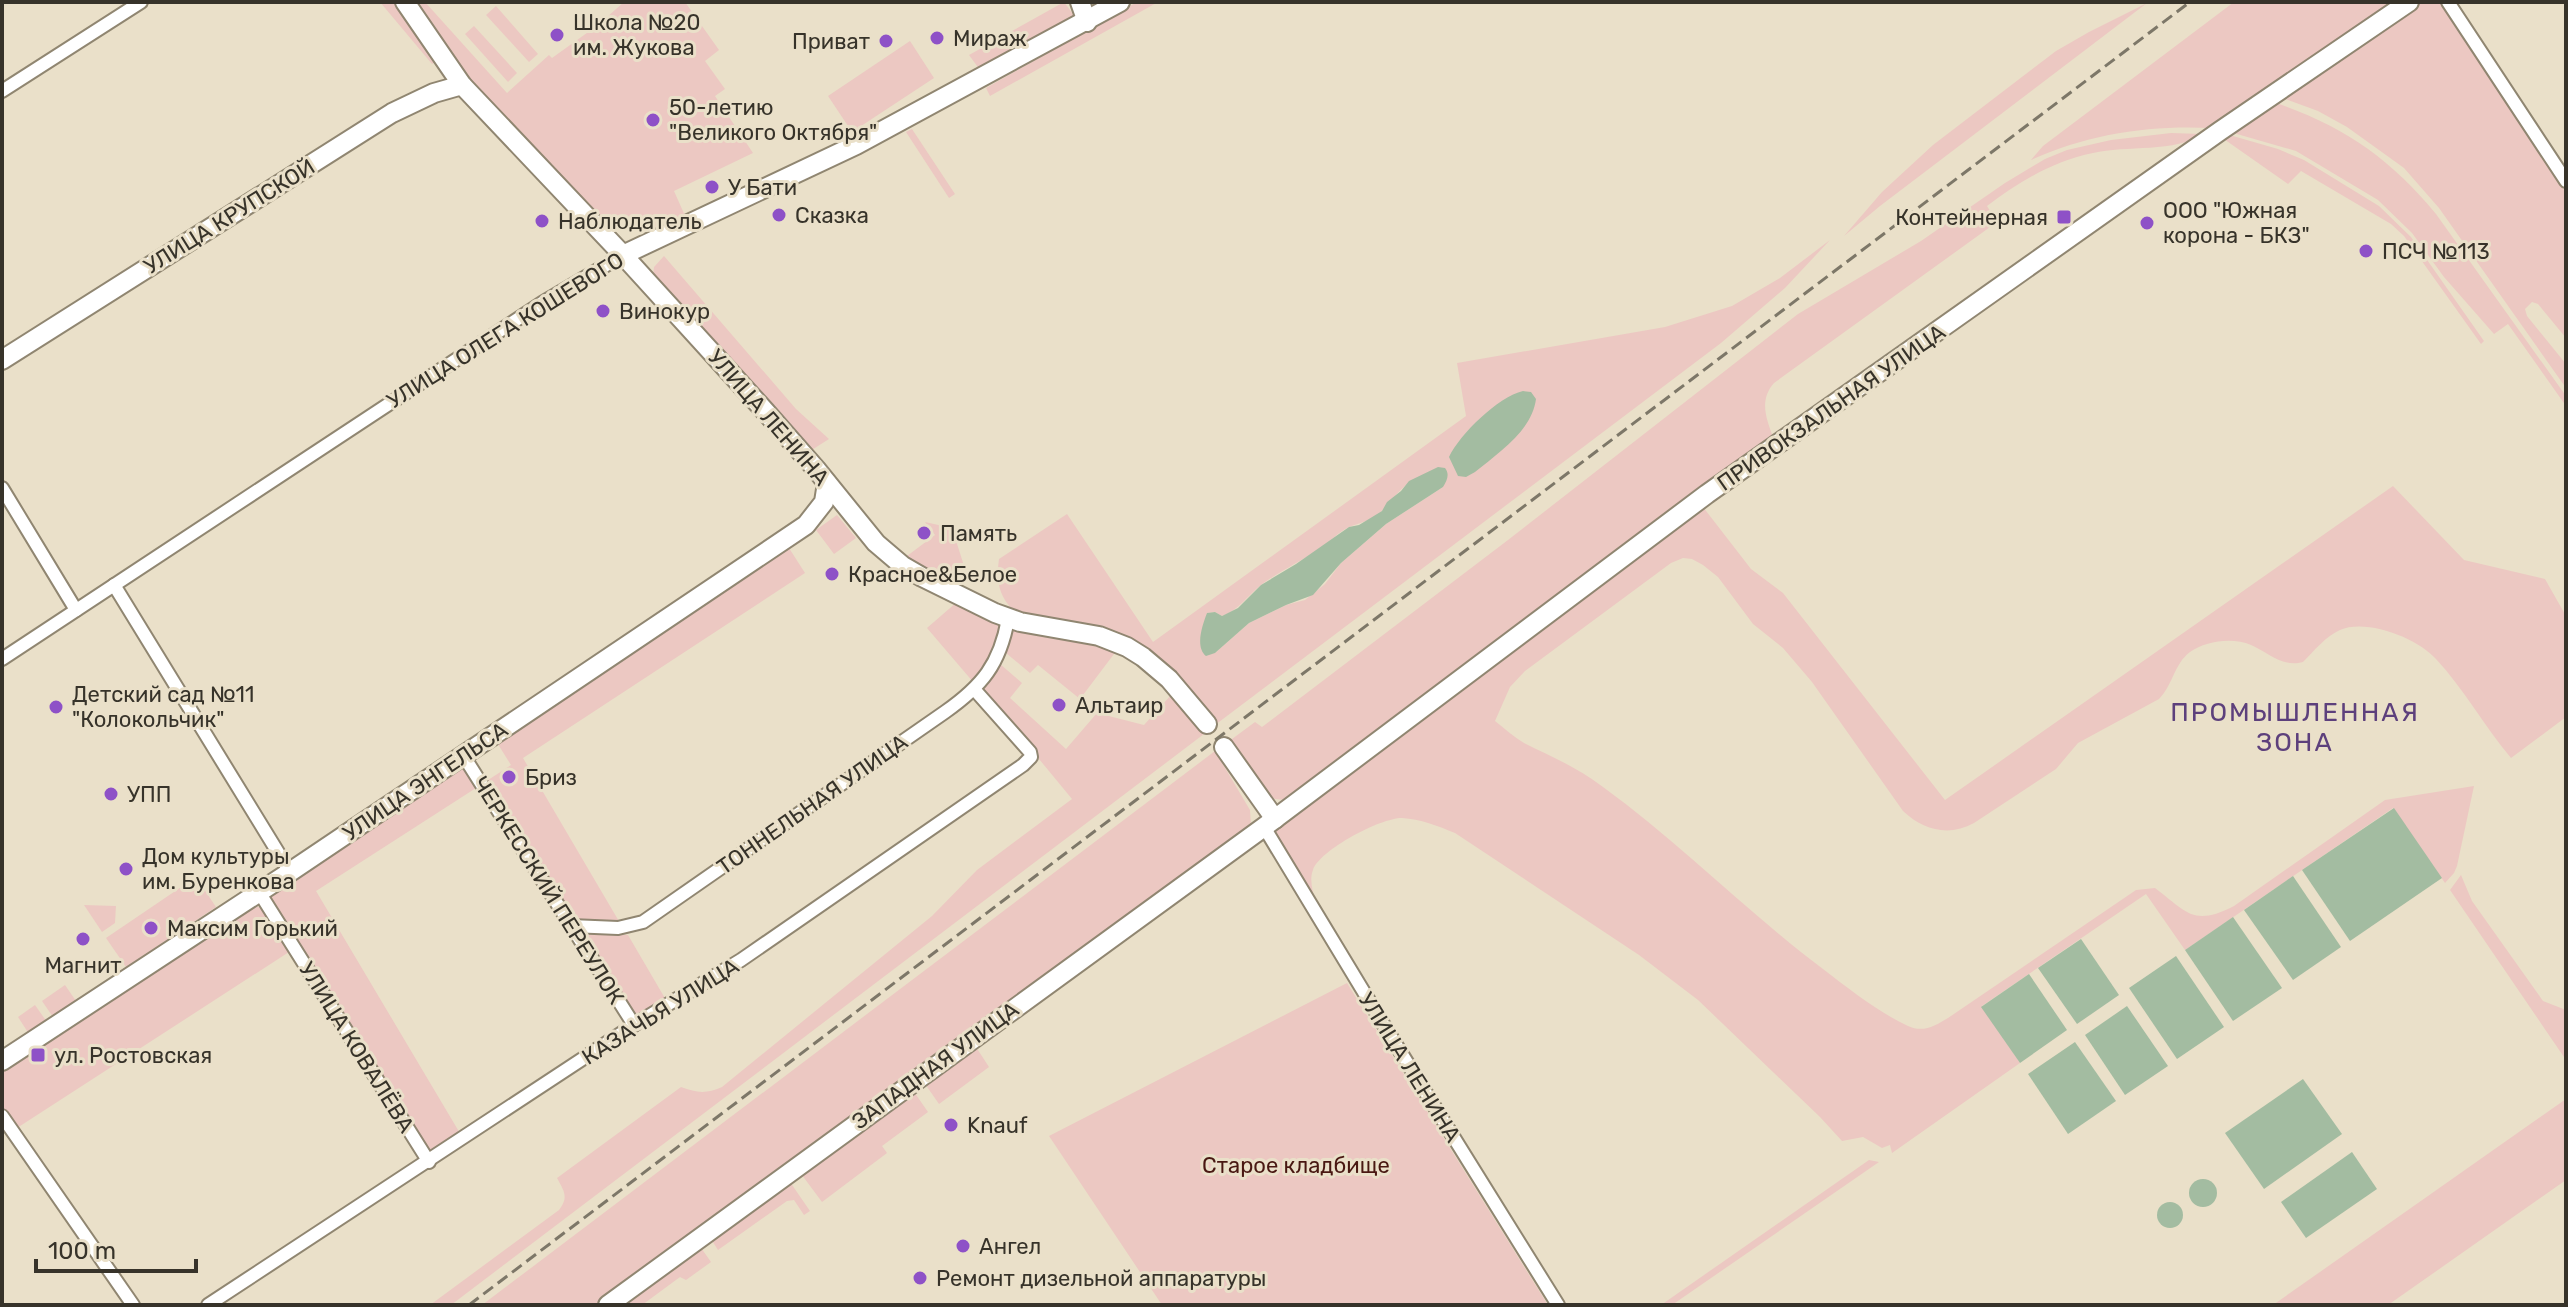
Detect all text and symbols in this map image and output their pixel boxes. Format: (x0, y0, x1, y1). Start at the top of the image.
place label: Школа №20 им. Жукова (573, 9, 700, 61)
place label: Мираж (953, 25, 1027, 52)
marker: Школа №20 им. Жукова (548, 26, 566, 44)
place label: Приват (792, 28, 870, 55)
marker: Мираж (928, 29, 946, 47)
marker: Приват (877, 32, 895, 50)
place label: 50-летию "Великого Октября" (669, 94, 877, 146)
marker: 50-летию "Великого Октября" (644, 111, 662, 129)
street label: УЛИЦА КРУПСКОЙ (139, 153, 320, 280)
place label: У Бати (728, 174, 797, 201)
marker: У Бати (703, 178, 721, 196)
place label: ООО "Южная корона - БКЗ" (2163, 197, 2310, 249)
place label: Сказка (795, 202, 869, 229)
place label: Контейнерная (1895, 204, 2048, 231)
marker: Сказка (770, 206, 788, 224)
place label: Наблюдатель (558, 208, 702, 235)
marker: Контейнерная (2055, 208, 2073, 226)
marker: Наблюдатель (533, 212, 551, 230)
marker: ООО "Южная корона - БКЗ" (2138, 214, 2156, 232)
place label: ПСЧ №113 (2382, 238, 2490, 265)
marker: ПСЧ №113 (2357, 242, 2375, 260)
street label: УЛИЦА ОЛЕГА КОШЕВОГО (382, 246, 629, 414)
place label: Винокур (619, 298, 710, 325)
marker: Винокур (594, 302, 612, 320)
street label: ПРИВОКЗАЛЬНАЯ УЛИЦА (1712, 318, 1951, 497)
street label: УЛИЦА ЛЕНИНА (702, 344, 835, 491)
place label: Память (940, 520, 1017, 547)
marker: Память (915, 524, 933, 542)
place label: Красное&Белое (848, 561, 1017, 588)
marker: Красное&Белое (823, 565, 841, 583)
place label: Детский сад №11 "Колокольчик" (72, 681, 254, 733)
place label: Альтаир (1075, 692, 1163, 719)
marker: Альтаир (1050, 696, 1068, 714)
district label: ПРОМЫШЛЕННАЯ ЗОНА (2170, 697, 2420, 758)
marker: Детский сад №11 "Колокольчик" (47, 698, 65, 716)
street label: УЛИЦА ЭНГЕЛЬСА (338, 716, 513, 847)
street label: ТОННЕЛЬНАЯ УЛИЦА (712, 728, 913, 880)
place label: Бриз (525, 764, 577, 791)
marker: Бриз (500, 768, 518, 786)
street label: ЧЕРКЕССКИЙ ПЕРЕУЛОК (467, 771, 630, 1009)
place label: УПП (127, 781, 171, 808)
marker: УПП (102, 785, 120, 803)
place label: Дом культуры им. Буренкова (142, 843, 295, 895)
marker: Дом культуры им. Буренкова (117, 860, 135, 878)
place label: Максим Горький (167, 915, 338, 942)
marker: Максим Горький (142, 919, 160, 937)
marker: Магнит (74, 930, 92, 948)
place label: Магнит (44, 952, 122, 979)
street label: КАЗАЧЬЯ УЛИЦА (577, 952, 744, 1071)
street label: УЛИЦА КОВАЛЁВА (293, 957, 420, 1138)
street label: УЛИЦА ЛЕНИНА (1353, 987, 1467, 1147)
street label: ЗАПАДНАЯ УЛИЦА (847, 996, 1024, 1135)
place label: ул. Ростовская (54, 1042, 212, 1069)
marker: ул. Ростовская (29, 1046, 47, 1064)
place label: Knauf (967, 1112, 1028, 1139)
marker: Knauf (942, 1116, 960, 1134)
park label: Старое кладбище (1202, 1152, 1390, 1179)
scale bar (36, 1223, 196, 1273)
place label: Ангел (979, 1233, 1041, 1260)
text: 100 m (48, 1237, 116, 1265)
marker: Ангел (954, 1237, 972, 1255)
place label: Ремонт дизельной аппаратуры (936, 1265, 1266, 1292)
marker: Ремонт дизельной аппаратуры (911, 1269, 929, 1287)

